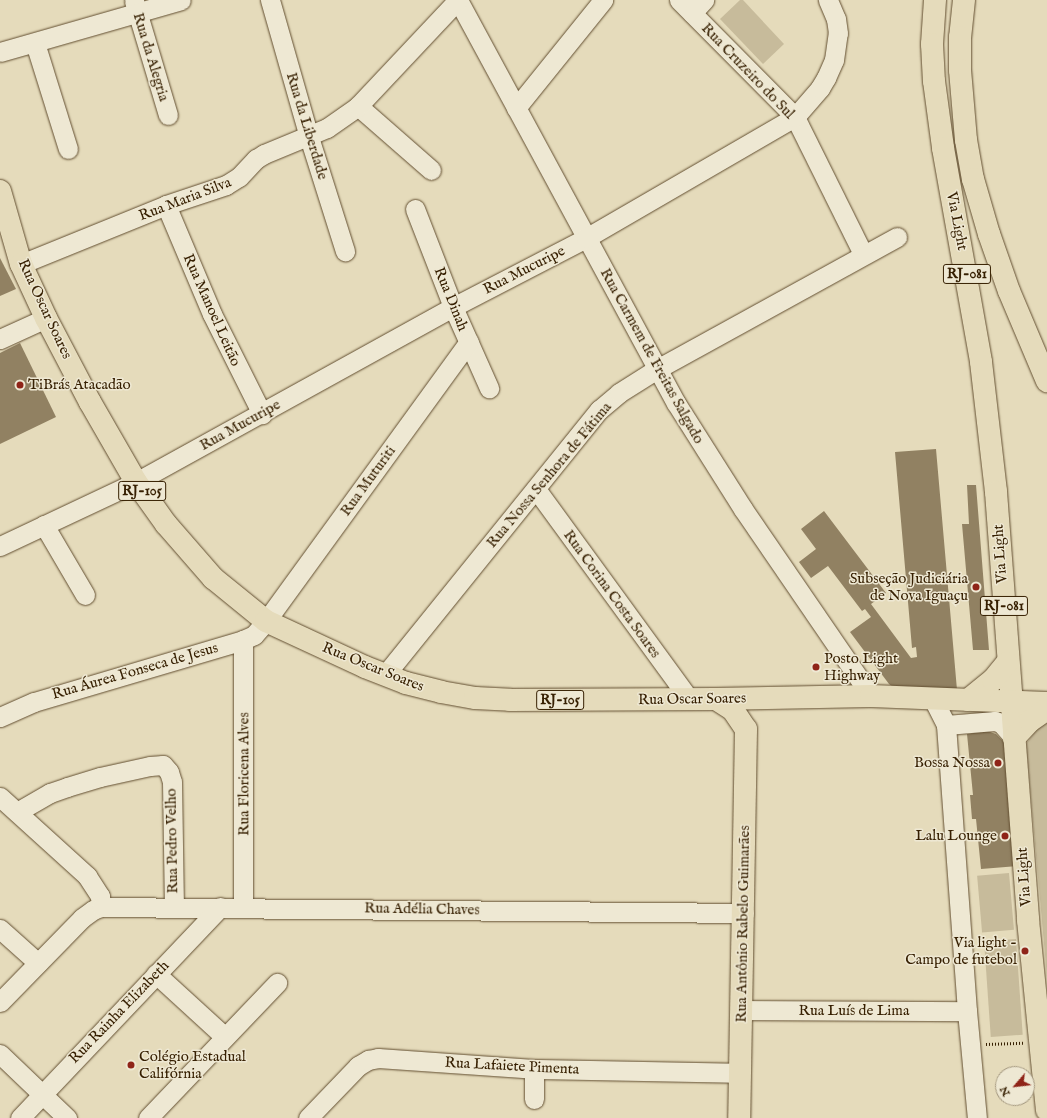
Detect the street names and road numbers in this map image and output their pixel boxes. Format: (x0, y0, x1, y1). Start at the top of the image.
street label: Rua da Alegria (129, 10, 173, 104)
street label: Rua Cruzeiro do Sul (698, 19, 798, 123)
street label: Rua da Liberdade (282, 70, 332, 182)
street label: Rua Maria Silva (136, 173, 234, 225)
street label: Via Light (942, 190, 972, 252)
street label: Rua Mucuripe (480, 242, 568, 298)
street label: Rua Manoel Leitão (179, 251, 245, 369)
street label: Rua Oscar Soares (14, 256, 76, 362)
road number: RJ-081 (942, 262, 992, 286)
street label: Rua Dinah (430, 264, 472, 334)
street label: Rua Carmem de Freitas Salgado (596, 265, 708, 447)
street label: Rua Mucuripe (197, 395, 283, 455)
street label: Rua Nossa Senhora de Fátima (483, 398, 615, 552)
street label: Rua Muturiti (337, 442, 399, 520)
road number: RJ-105 (118, 479, 166, 503)
street label: Via Light (989, 524, 1011, 584)
street label: Rua Corina Costa Soares (560, 526, 664, 662)
road number: RJ-081 (979, 594, 1029, 618)
street label: Rua Oscar Soares (319, 638, 427, 696)
street label: Rua Áurea Fonseca de Jesus (50, 639, 220, 703)
road number: RJ-105 (536, 688, 584, 712)
street label: Rua Oscar Soares (638, 689, 746, 709)
street label: Rua Floricena Alves (235, 712, 253, 836)
street label: Rua Pedro Velho (162, 788, 182, 894)
street label: Rua Antônio Rabelo Guimarães (732, 825, 754, 1023)
street label: Via Light (1013, 847, 1035, 907)
street label: Rua Adélia Chaves (364, 899, 480, 919)
street label: Rua Rainha Elizabeth (65, 957, 173, 1067)
street label: Rua Luís de Lima (799, 1002, 909, 1020)
street label: Rua Lafaiete Pimenta (444, 1053, 580, 1079)

